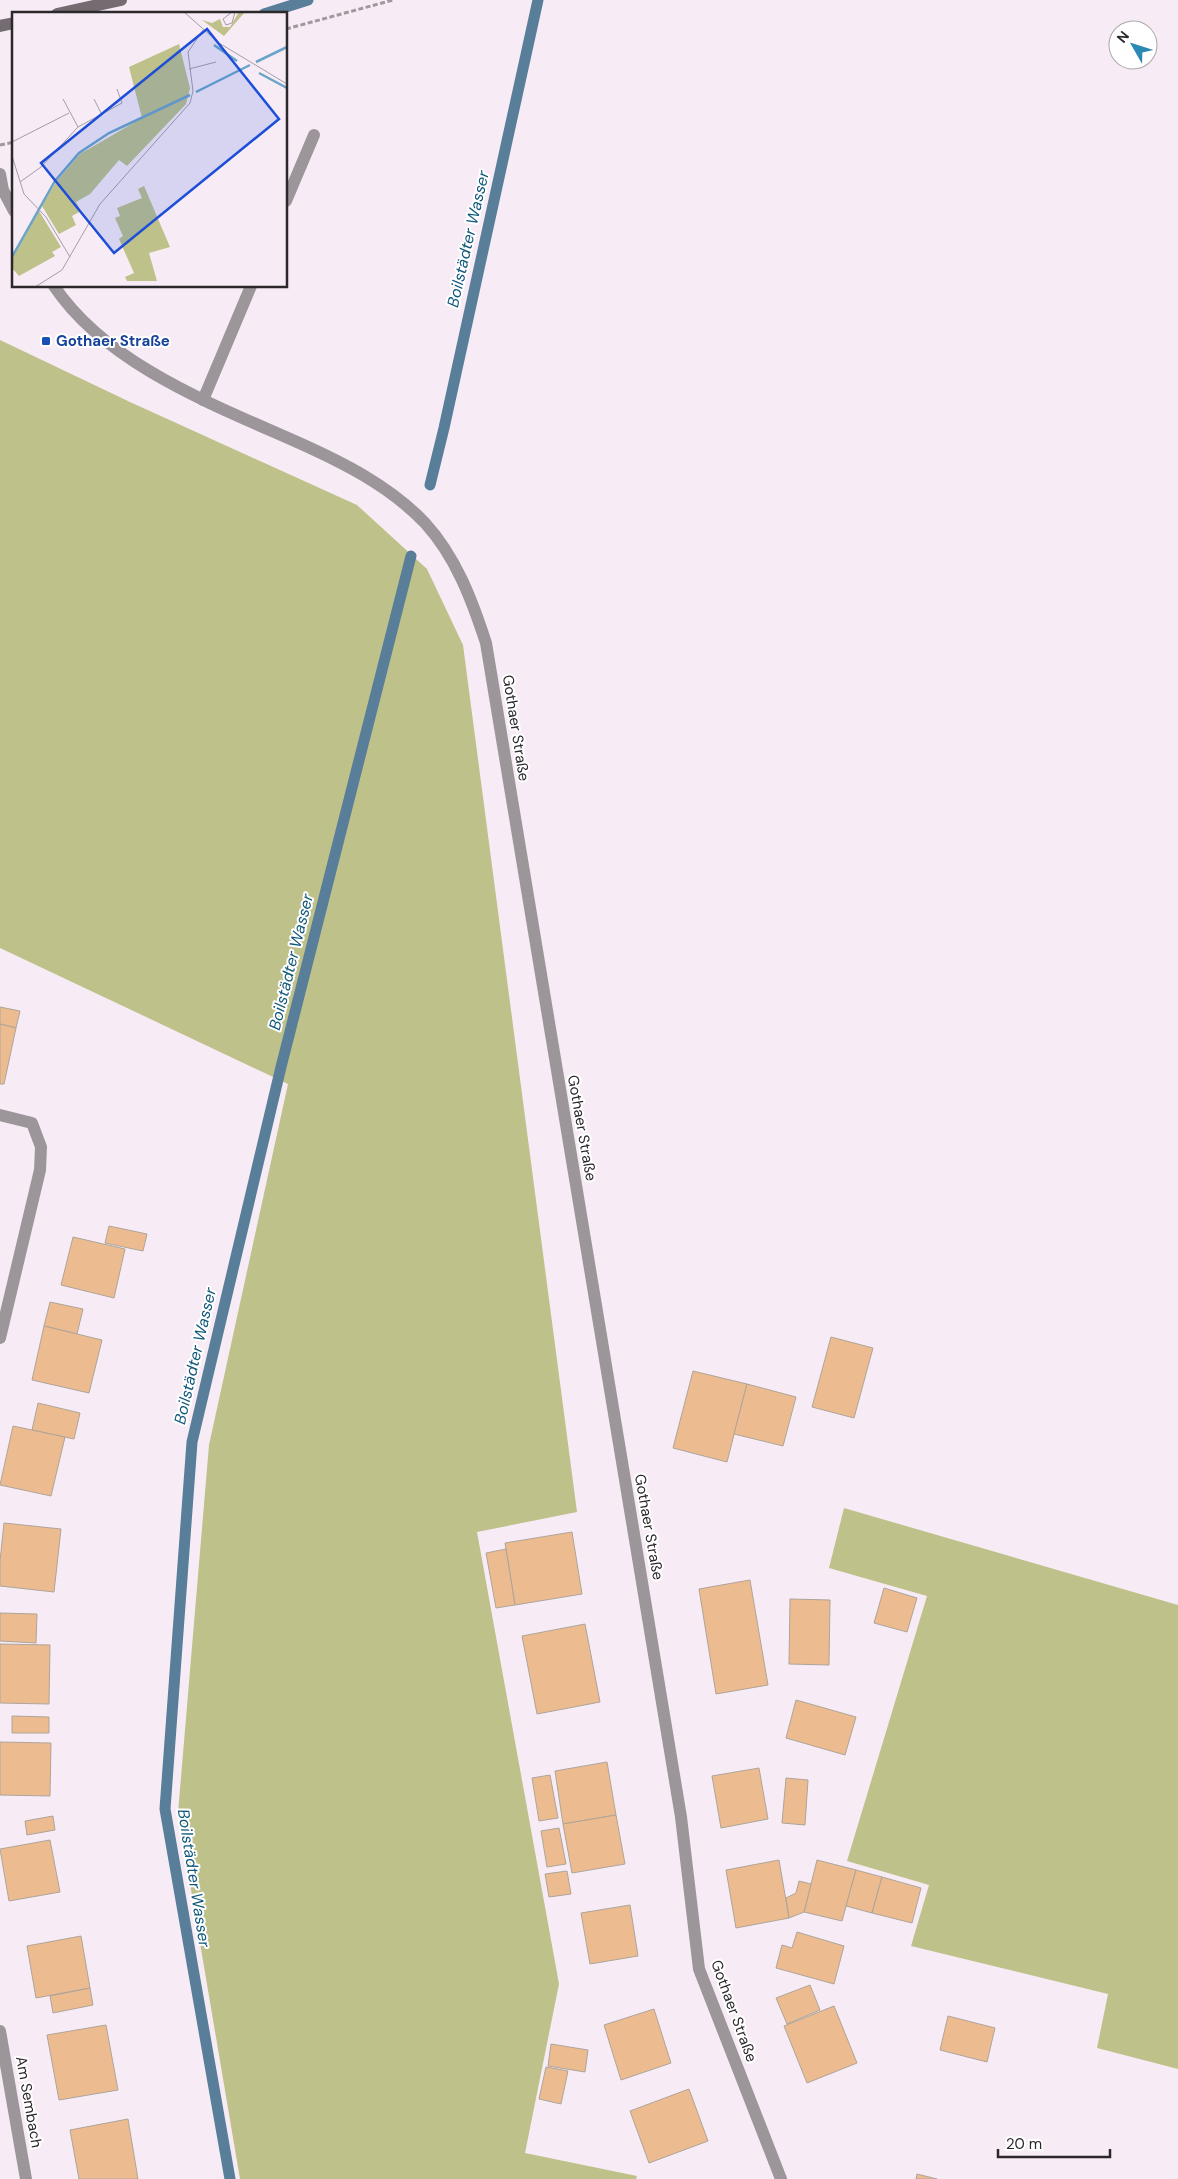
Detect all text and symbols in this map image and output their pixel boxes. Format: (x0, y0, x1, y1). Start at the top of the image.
inset map (12, 12, 288, 288)
north arrow (1108, 20, 1158, 70)
text: N (1113, 27, 1133, 46)
water label: Boilstädter Wasser (442, 168, 494, 309)
place label: Gothaer Straße (56, 331, 170, 351)
marker: Gothaer Straße (40, 335, 52, 347)
street label: Gothaer Straße (498, 673, 534, 783)
water label: Boilstädter Wasser (264, 891, 318, 1032)
street label: Gothaer Straße (563, 1073, 601, 1183)
water label: Boilstädter Wasser (169, 1285, 221, 1426)
street label: Gothaer Straße (630, 1472, 668, 1582)
water label: Boilstädter Wasser (173, 1807, 215, 1950)
street label: Gothaer Straße (706, 1957, 762, 2065)
street label: Am Sembach (11, 2055, 47, 2149)
scale bar (998, 2126, 1110, 2158)
text: 20 m (1006, 2134, 1042, 2154)

